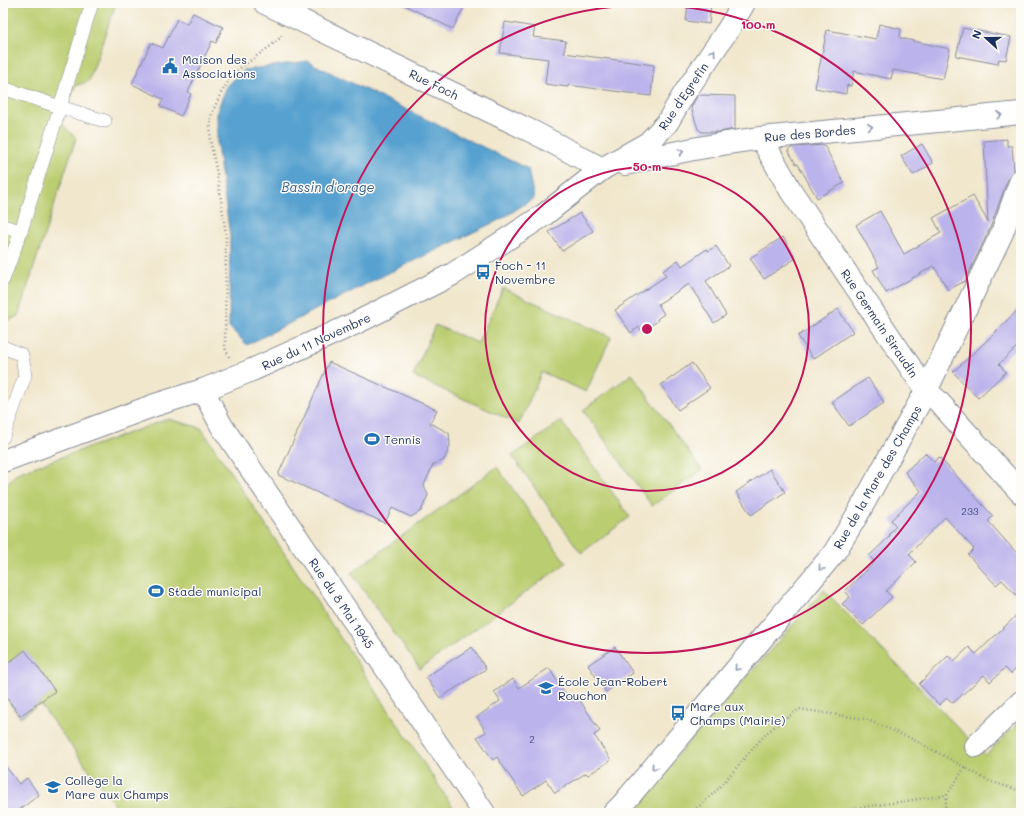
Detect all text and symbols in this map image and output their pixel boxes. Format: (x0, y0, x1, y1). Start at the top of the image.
text: 100 m (741, 16, 775, 32)
north arrow (966, 18, 1006, 58)
text: N (968, 28, 985, 41)
one-way arrow (708, 49, 715, 56)
place label: Maison des Associations (182, 51, 256, 81)
public building icon: Maison des Associations (161, 57, 179, 75)
street label: Rue d'Egrefin (655, 59, 711, 133)
street label: Rue Foch (407, 65, 462, 103)
one-way arrow (996, 111, 1002, 120)
street label: Rue des Bordes (764, 121, 857, 145)
one-way arrow (867, 123, 873, 132)
one-way arrow (678, 148, 685, 156)
text: 50 m (633, 158, 661, 174)
water label: Bassin d'orage (281, 178, 375, 195)
place label: Foch - 11 Novembre (495, 257, 555, 287)
bus stop icon: Foch - 11 Novembre (474, 263, 492, 281)
street label: Rue Germain Siraudin (838, 266, 922, 380)
street label: Rue du 11 Novembre (259, 309, 373, 373)
centre of rings (640, 322, 654, 336)
street label: Rue de la Mare des Champs (829, 402, 925, 552)
sports icon: Tennis (363, 430, 381, 448)
place label: Tennis (384, 431, 421, 447)
house number: 233 (961, 504, 979, 518)
street label: Rue du 8 Mai 1945 (306, 555, 378, 651)
one-way arrow (818, 564, 825, 571)
sports icon: Stade municipal (147, 582, 165, 600)
place label: Stade municipal (168, 583, 261, 599)
one-way arrow (735, 663, 742, 670)
place label: École Jean-Robert Rouchon (558, 673, 668, 703)
school or university icon: École Jean-Robert Rouchon (537, 679, 555, 697)
place label: Mare aux Champs (Mairie) (690, 698, 785, 728)
bus stop icon: Mare aux Champs (Mairie) (669, 704, 687, 722)
house number: 2 (529, 732, 535, 746)
one-way arrow (651, 763, 658, 770)
place label: Collège la Mare aux Champs (65, 772, 169, 802)
school or university icon: Collège la Mare aux Champs (44, 778, 62, 796)

